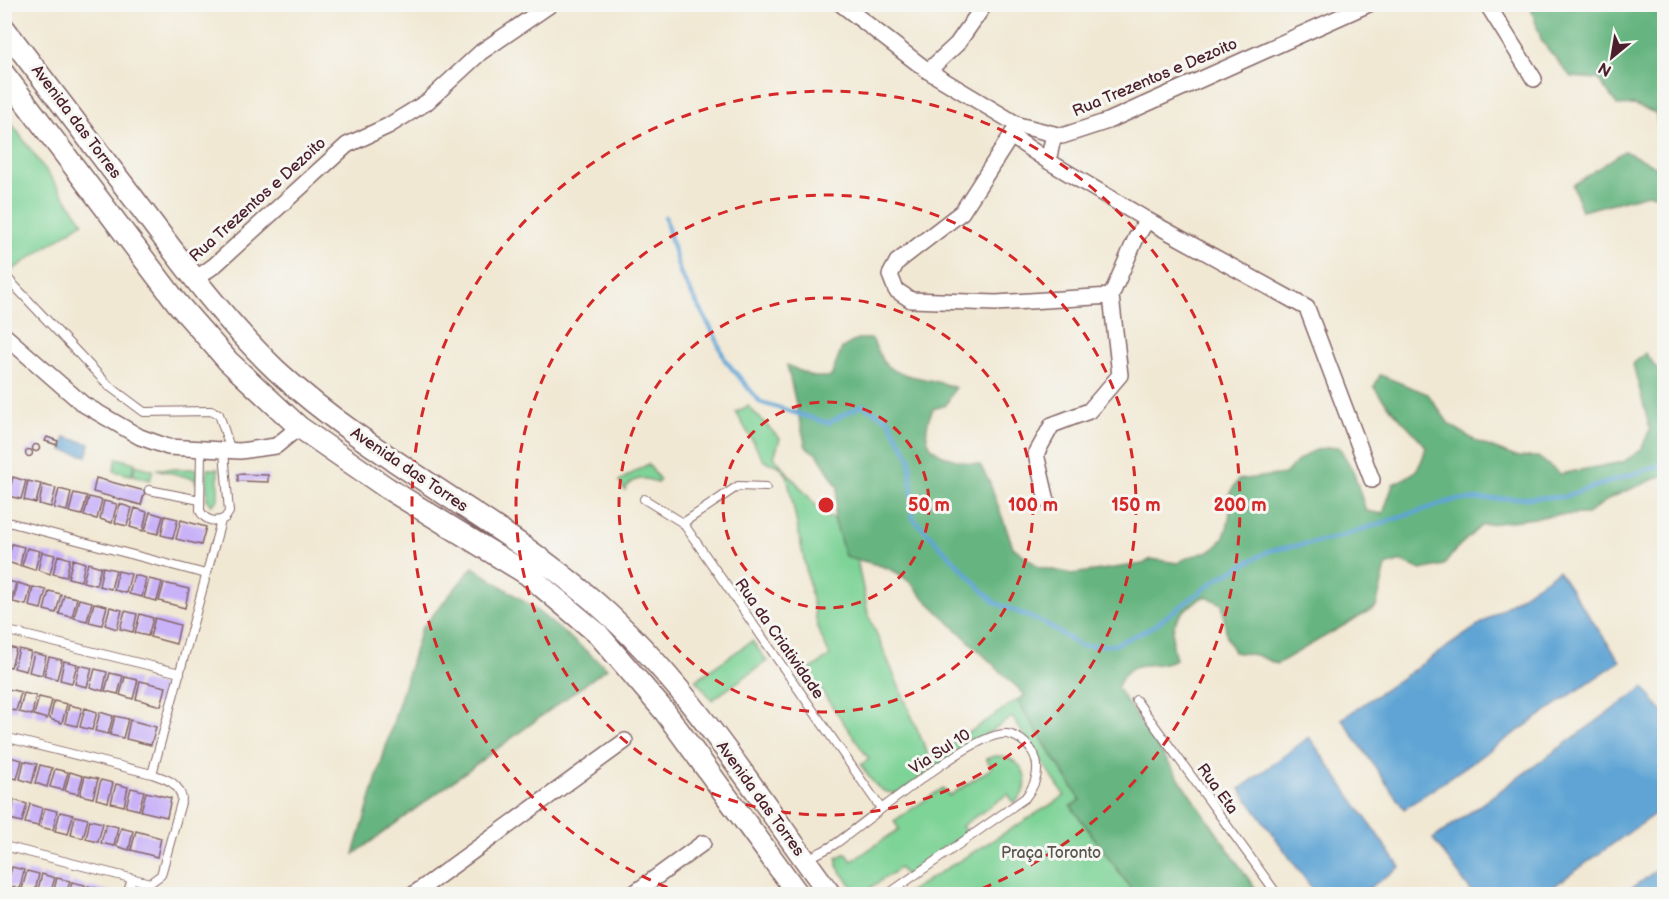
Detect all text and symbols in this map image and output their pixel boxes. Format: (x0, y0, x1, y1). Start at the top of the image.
north arrow (1582, 27, 1642, 87)
street label: Rua Trezentos e Dezoito (1070, 35, 1240, 121)
text: N (1595, 57, 1615, 80)
street label: Avenida das Torres (27, 61, 125, 183)
street label: Rua Trezentos e Dezoito (186, 134, 330, 266)
street label: Avenida das Torres (347, 424, 471, 516)
centre of rings (816, 495, 836, 515)
text: 50 m (908, 495, 950, 516)
text: 100 m (1008, 495, 1058, 516)
text: 150 m (1111, 495, 1161, 516)
text: 200 m (1213, 495, 1267, 516)
street label: Rua da Criatividade (730, 575, 828, 703)
street label: Via Sul 10 (906, 725, 974, 779)
street label: Avenida das Torres (712, 738, 808, 860)
street label: Rua Eta (1192, 760, 1242, 818)
park label: Praça Toronto (1001, 844, 1101, 863)

